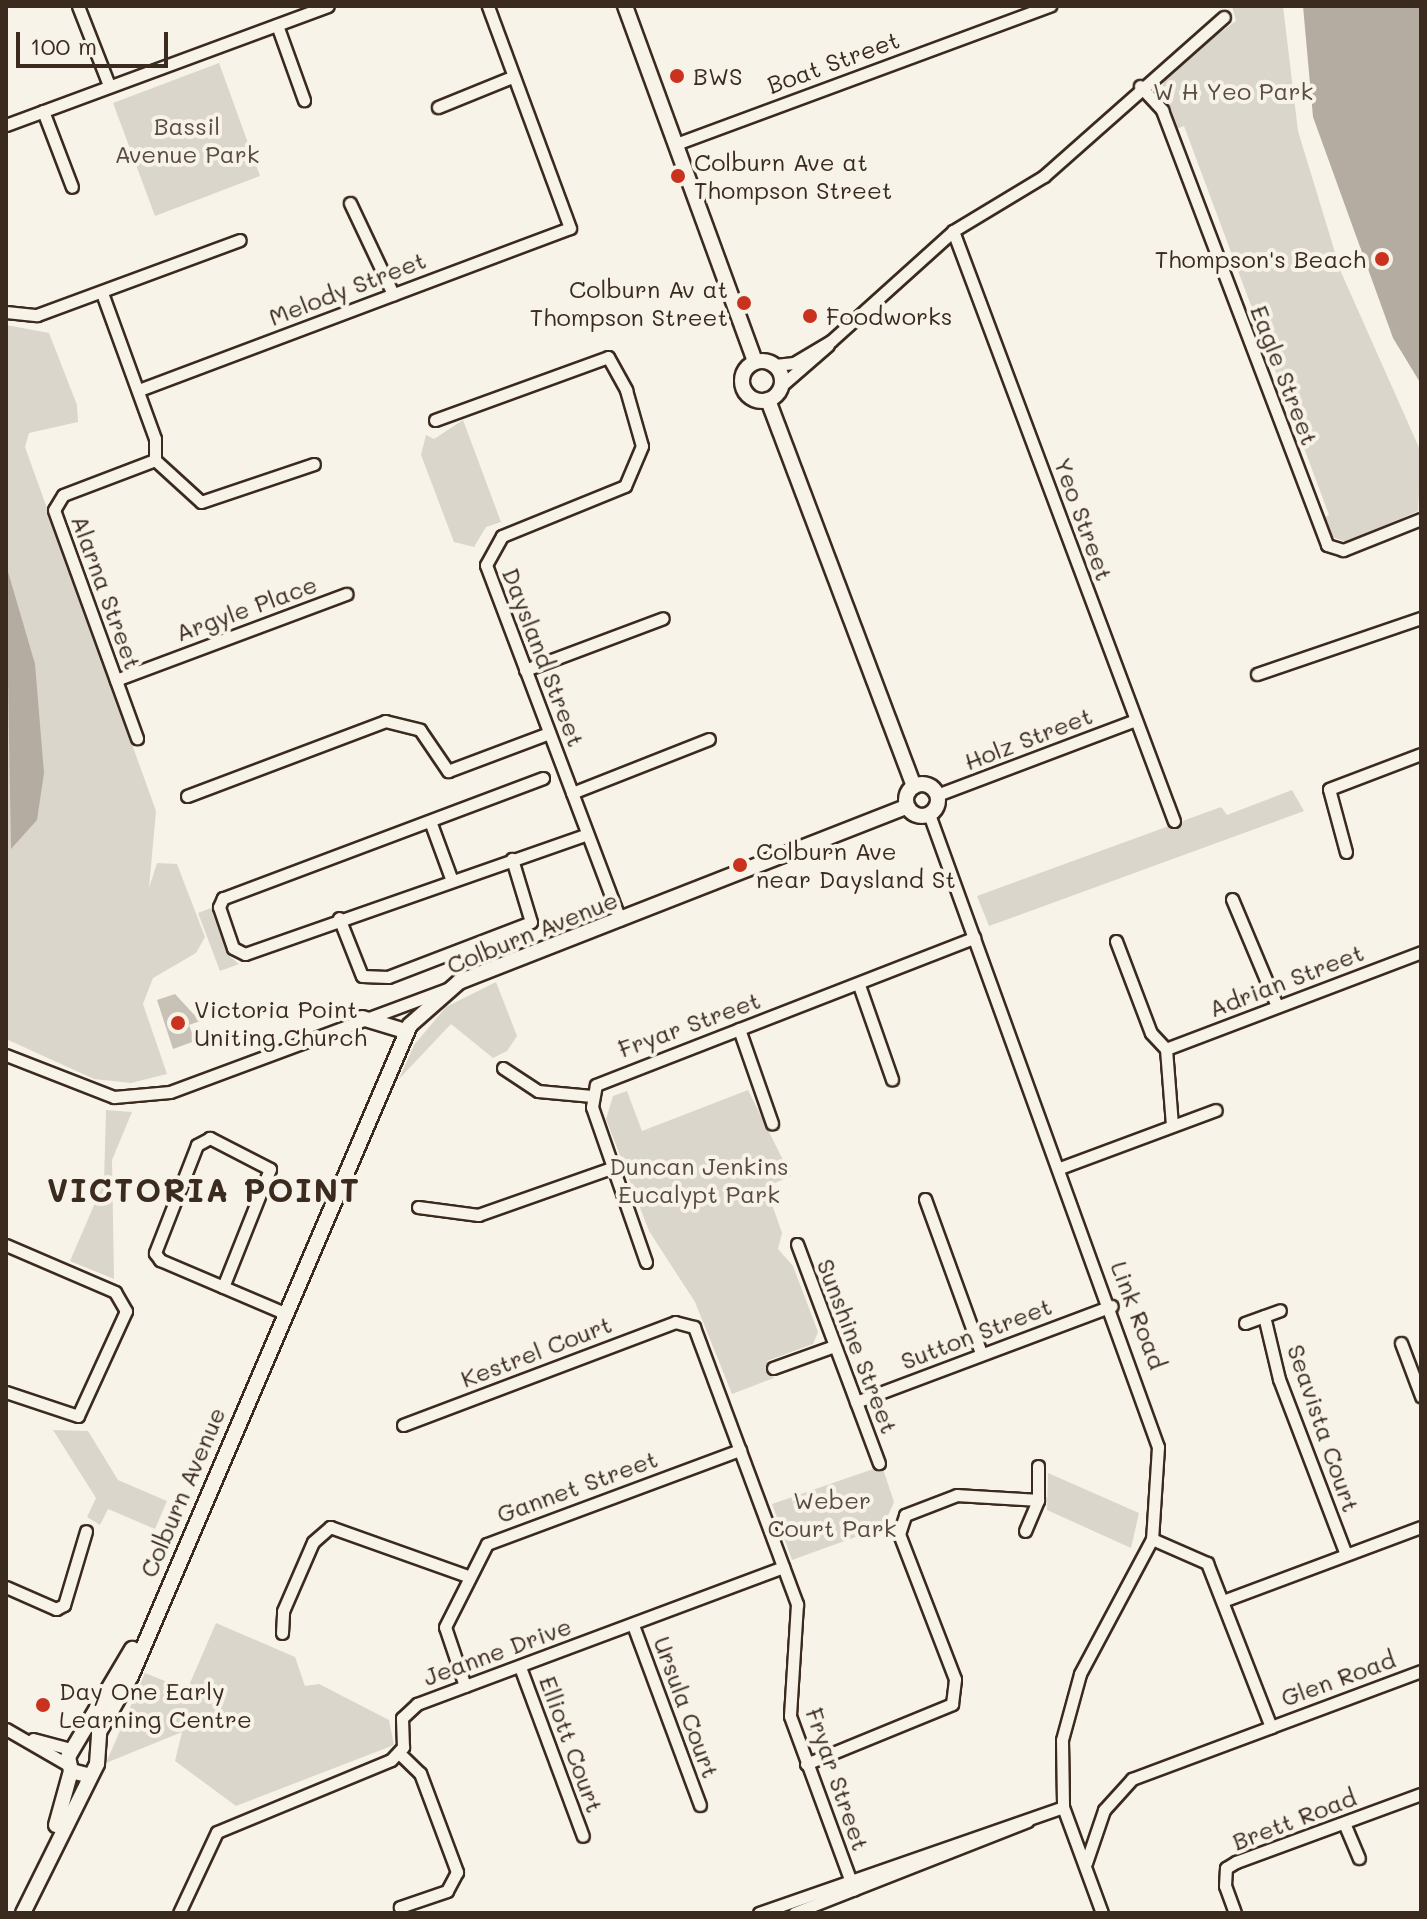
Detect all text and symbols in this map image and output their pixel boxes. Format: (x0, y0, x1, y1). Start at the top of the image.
scale bar (20, 16, 172, 66)
street label: Boat Street (763, 25, 903, 99)
text: 100 m (30, 30, 97, 61)
place label: BWS (693, 62, 742, 90)
marker: BWS (668, 67, 686, 85)
park label: W H Yeo Park (1153, 77, 1313, 105)
park label: Bassil Avenue Park (114, 112, 260, 168)
place label: Colburn Ave at Thompson Street (694, 148, 892, 204)
marker: Colburn Ave at Thompson Street (669, 167, 687, 185)
street label: Melody Street (264, 245, 430, 331)
place label: Thompson's Beach (1155, 245, 1366, 273)
marker: Thompson's Beach (1373, 250, 1391, 268)
place label: Colburn Av at Thompson Street (530, 275, 728, 331)
marker: Colburn Av at Thompson Street (735, 294, 753, 312)
street label: Eagle Street (1245, 301, 1325, 449)
place label: Foodworks (826, 302, 952, 330)
marker: Foodworks (801, 307, 819, 325)
street label: Yeo Street (1048, 454, 1120, 584)
street label: Alarna Street (66, 511, 148, 673)
street label: Daysland Street (497, 564, 591, 750)
street label: Argyle Place (171, 569, 321, 647)
street label: Holz Street (960, 700, 1096, 776)
place label: Colburn Ave near Daysland St (756, 837, 956, 893)
marker: Colburn Ave near Daysland St (731, 856, 749, 874)
street label: Colburn Avenue (442, 885, 622, 979)
street label: Adrian Street (1205, 937, 1367, 1023)
street label: Fryar Street (614, 985, 764, 1063)
place label: Victoria Point Uniting Church (194, 995, 367, 1051)
marker: Victoria Point Uniting Church (169, 1014, 187, 1032)
park label: Duncan Jenkins Eucalypt Park (609, 1152, 789, 1208)
district label: VICTORIA POINT (47, 1170, 361, 1208)
street label: Sunshine Street (811, 1255, 905, 1437)
street label: Link Road (1105, 1257, 1173, 1373)
street label: Sutton Street (896, 1291, 1056, 1375)
street label: Kestrel Court (456, 1309, 616, 1393)
street label: Seavista Court (1282, 1340, 1366, 1516)
street label: Colburn Avenue (133, 1403, 231, 1581)
street label: Gannet Street (493, 1444, 661, 1528)
park label: Weber Court Park (767, 1486, 897, 1542)
street label: Jeanne Drive (419, 1611, 575, 1691)
street label: Ursula Court (648, 1632, 726, 1782)
street label: Glen Road (1277, 1644, 1399, 1712)
street label: Elliott Court (534, 1672, 610, 1816)
place label: Day One Early Learning Centre (59, 1677, 252, 1733)
marker: Day One Early Learning Centre (34, 1696, 52, 1714)
street label: Fryar Street (800, 1704, 876, 1854)
street label: Brett Road (1228, 1782, 1360, 1856)

